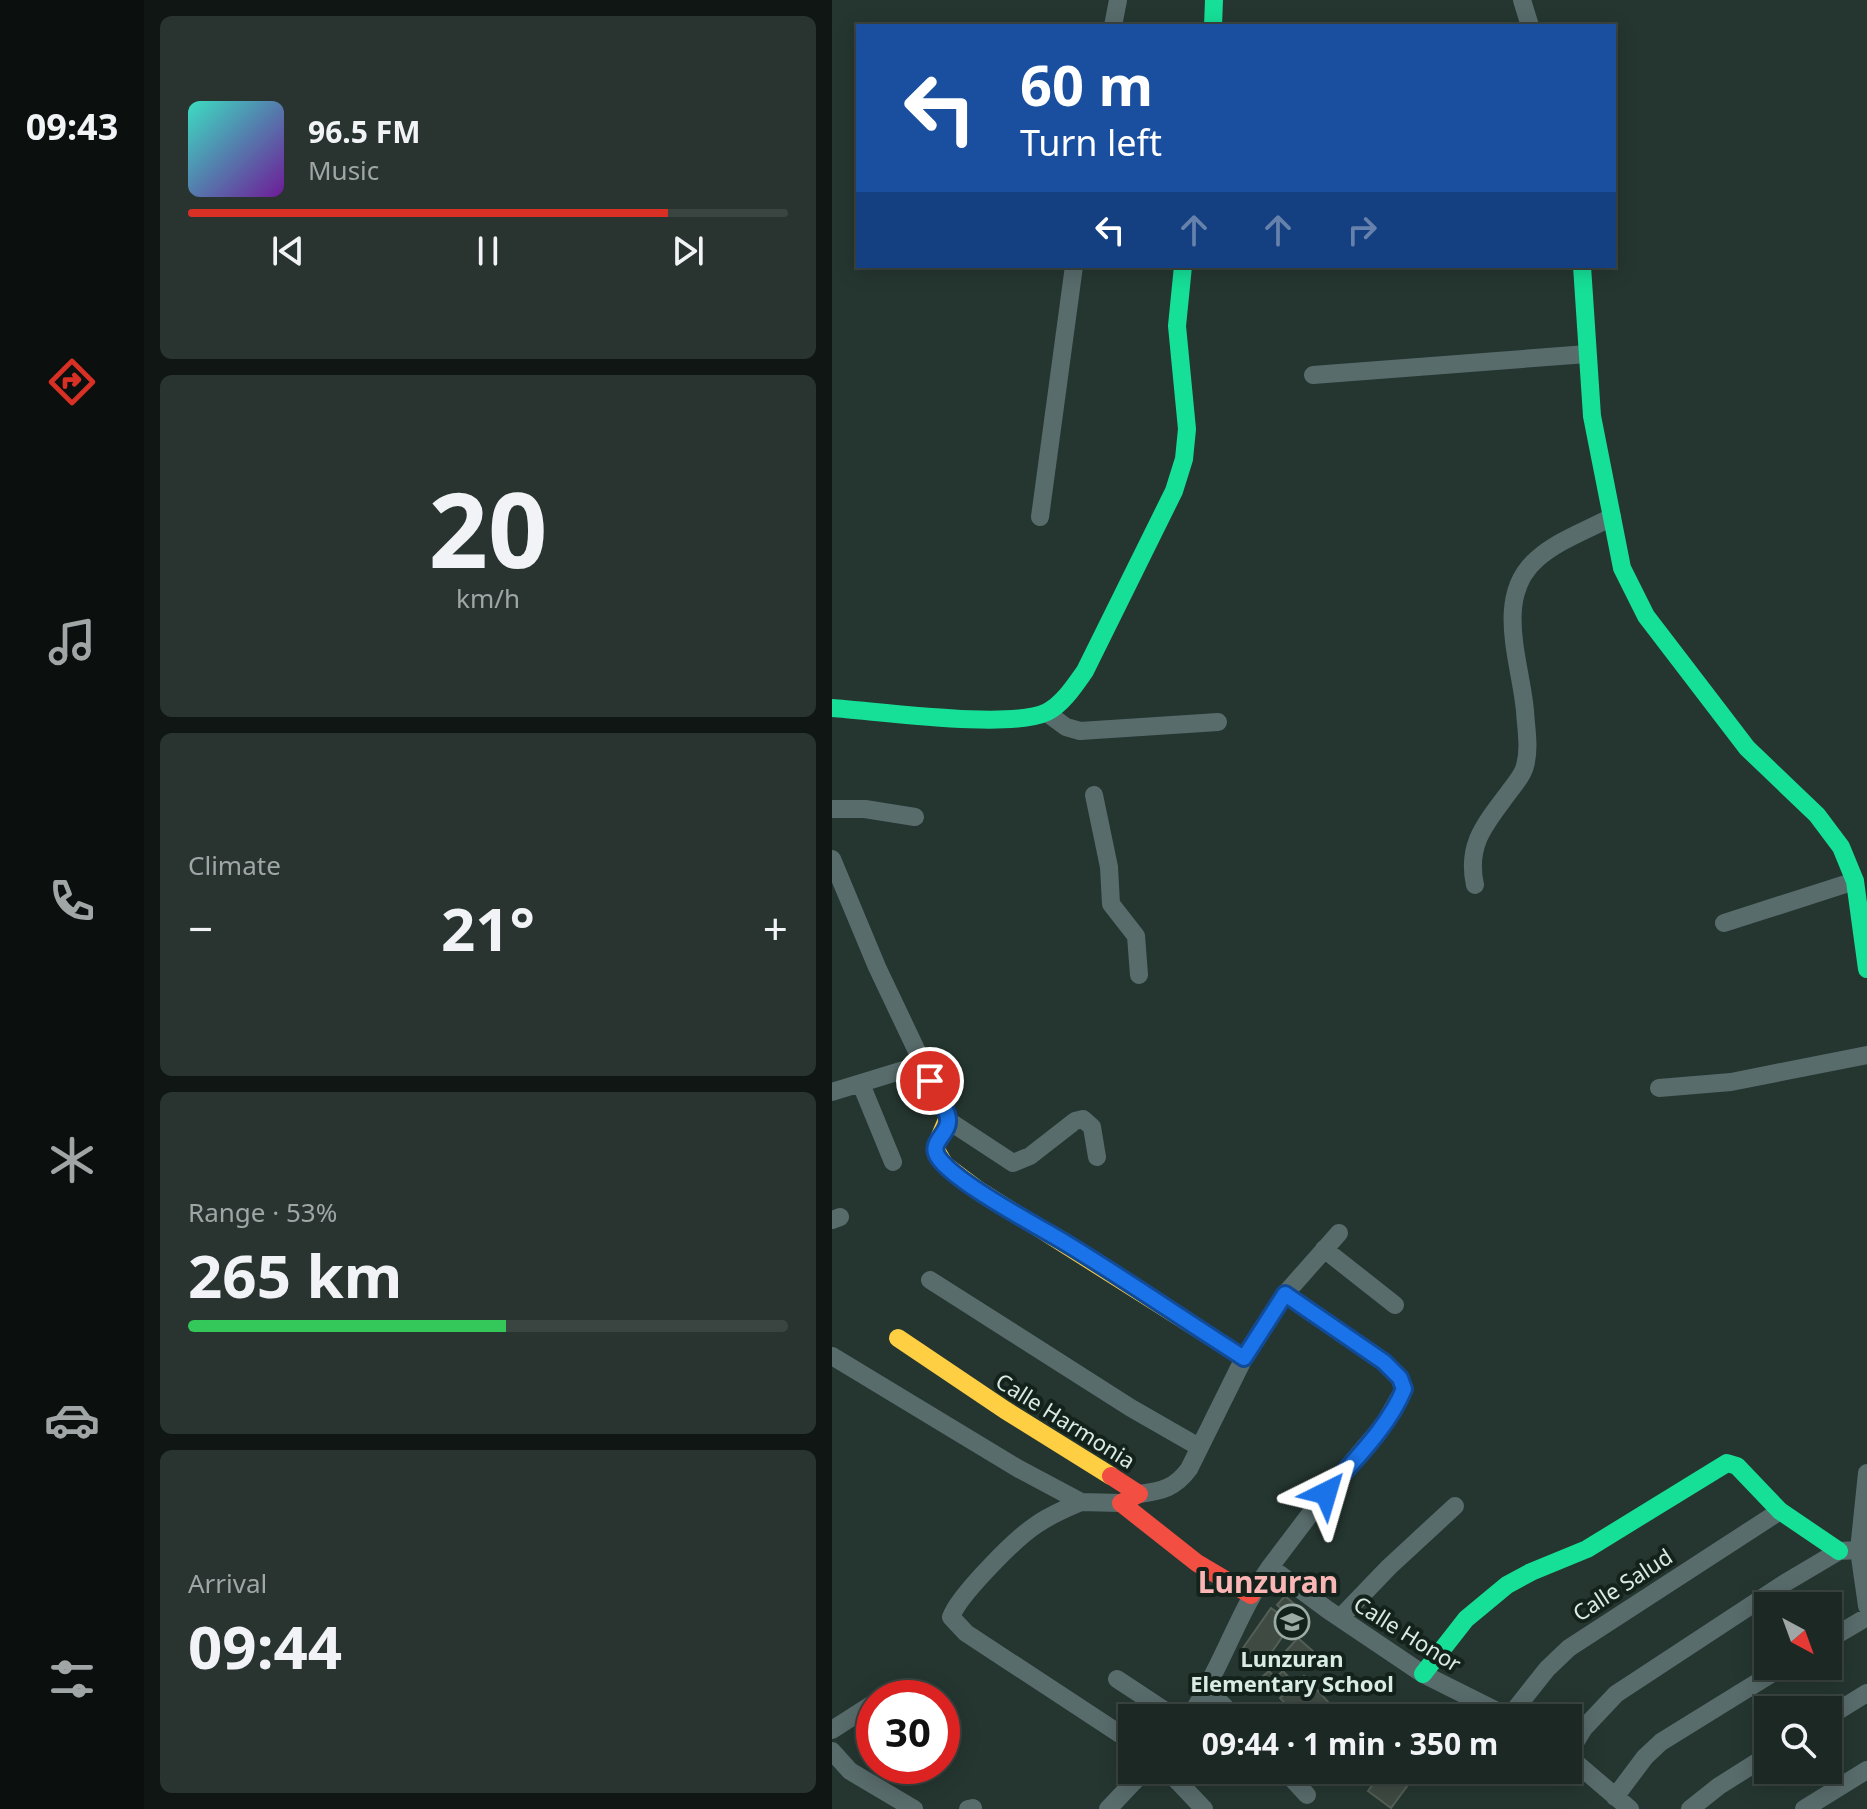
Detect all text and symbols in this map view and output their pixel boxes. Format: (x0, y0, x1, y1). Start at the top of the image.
text: 60 m (1020, 46, 1153, 122)
icon: left (888, 56, 992, 160)
text: 09:43 (26, 102, 118, 151)
text: 96.5 FM (308, 111, 420, 152)
text: Turn left (1020, 118, 1162, 167)
text: Music (308, 152, 379, 188)
icon: left (1088, 208, 1132, 252)
icon: ahead (1172, 208, 1216, 252)
icon: ahead (1256, 208, 1300, 252)
icon: right (1340, 208, 1384, 252)
icon: previous (266, 229, 310, 273)
icon: pause (466, 229, 510, 273)
icon: next (666, 229, 710, 273)
icon: directions (44, 354, 100, 410)
text: 20 (429, 457, 547, 598)
text: km/h (456, 580, 520, 616)
icon: music (44, 614, 100, 670)
text: Climate (188, 847, 281, 883)
icon: phone (44, 873, 100, 929)
text: 21° (441, 887, 535, 969)
text: − (188, 898, 213, 958)
text: + (763, 898, 788, 958)
pin (896, 1047, 964, 1115)
icon: arrive (908, 1059, 952, 1103)
icon: climate (44, 1132, 100, 1188)
text: Range · 53% (188, 1194, 337, 1230)
text: 265 km (188, 1234, 402, 1316)
street label: Calle Harmonia (991, 1365, 1141, 1475)
icon: car (44, 1392, 100, 1448)
position arrow (1284, 1451, 1368, 1535)
street label: Calle Salud (1566, 1541, 1678, 1627)
district label: Lunzuran (1198, 1561, 1338, 1602)
text: Arrival (188, 1565, 267, 1601)
street label: Calle Honor (1349, 1588, 1467, 1678)
north arrow (1754, 1592, 1842, 1680)
map controls (1754, 1592, 1842, 1784)
school or university icon: Lunzuran Elementary School (1273, 1603, 1311, 1641)
text: 09:44 (188, 1605, 342, 1687)
place label: Lunzuran Elementary School (1190, 1643, 1394, 1698)
icon: filters (44, 1651, 100, 1707)
speed limit sign: 30 (856, 1680, 960, 1784)
button: search (1754, 1696, 1842, 1784)
text: 09:44 · 1 min · 350 m (1202, 1723, 1498, 1764)

